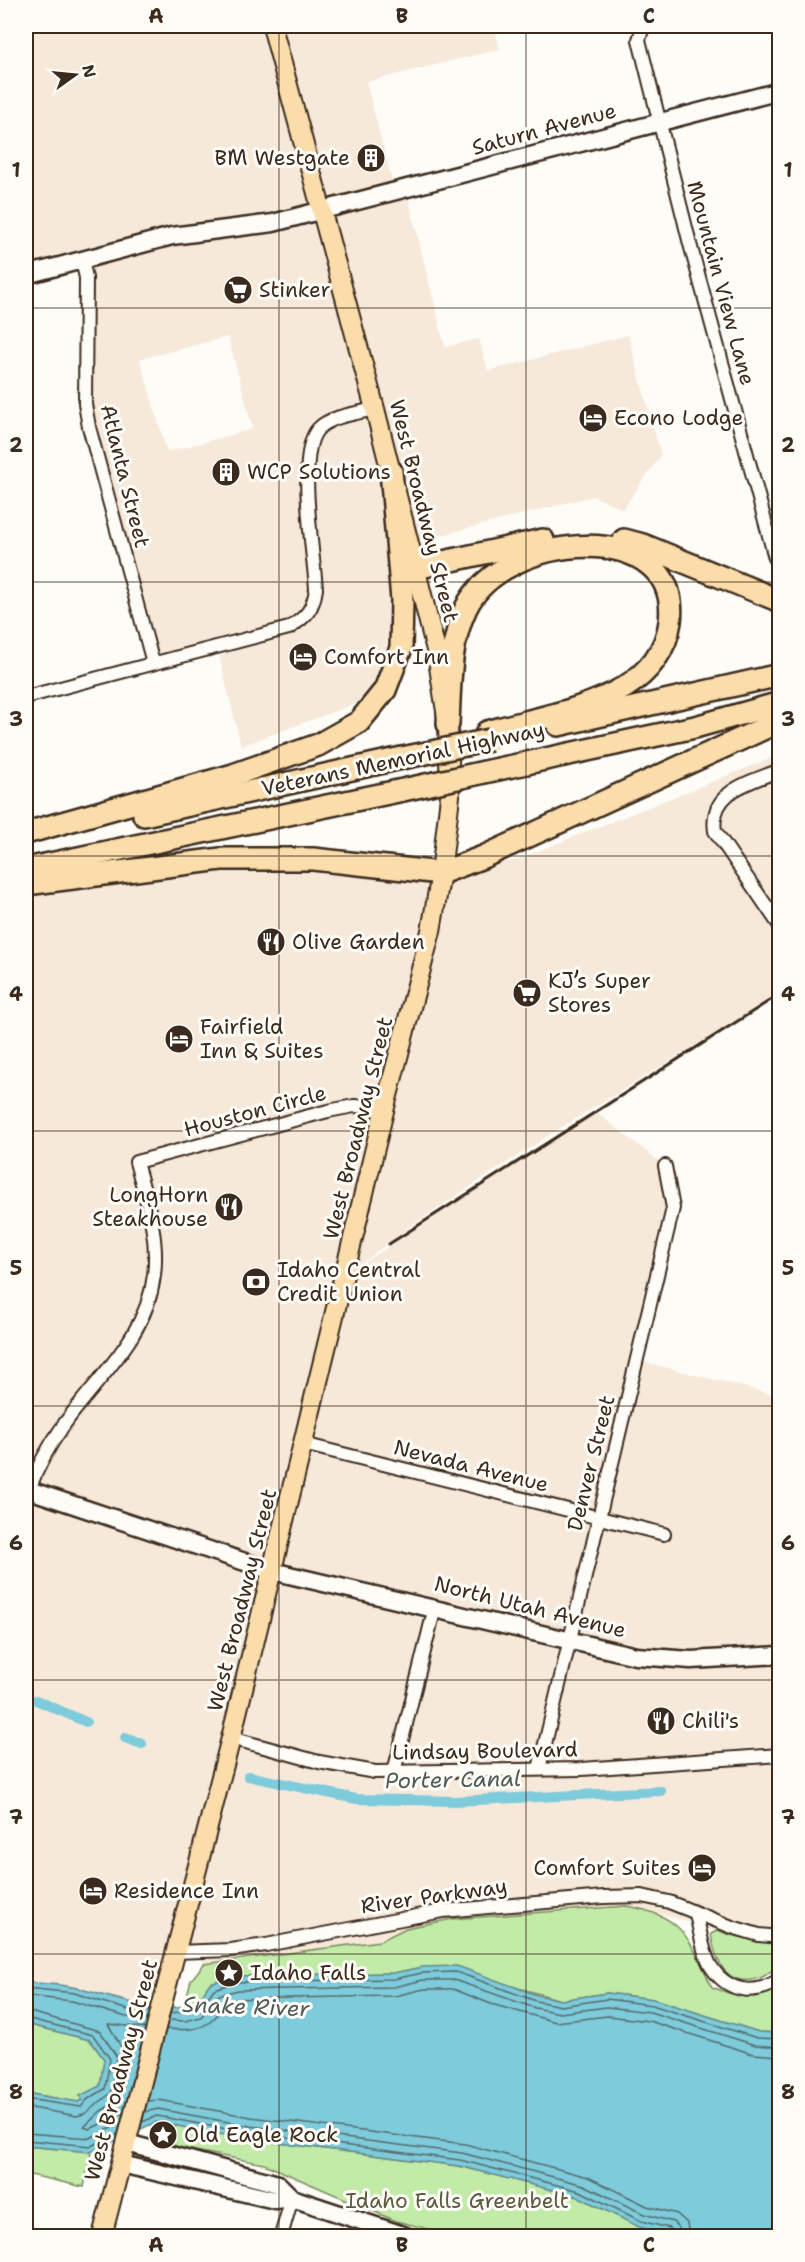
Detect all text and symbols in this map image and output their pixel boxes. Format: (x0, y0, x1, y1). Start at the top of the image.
text: A (148, 3, 164, 29)
text: B (396, 3, 408, 29)
text: C (643, 3, 655, 29)
north arrow (45, 45, 105, 105)
text: N (77, 62, 101, 80)
street label: Saturn Avenue (469, 96, 619, 162)
building icon: BM Westgate (355, 142, 387, 174)
place label: BM Westgate (214, 144, 350, 172)
text: 1 (11, 157, 21, 183)
text: 1 (783, 157, 793, 183)
street label: Mountain View Lane (680, 178, 762, 388)
supermarket icon: Stinker (222, 274, 254, 306)
place label: Stinker (259, 276, 331, 304)
street label: West Broadway Street (383, 397, 465, 625)
street label: Atlanta Street (94, 401, 156, 551)
hotel icon: Econo Lodge (577, 402, 609, 434)
place label: Econo Lodge (614, 404, 744, 432)
text: 2 (9, 432, 23, 458)
text: 2 (781, 432, 795, 458)
building icon: WCP Solutions (210, 456, 242, 488)
place label: WCP Solutions (247, 458, 391, 486)
hotel icon: Comfort Inn (287, 641, 319, 673)
place label: Comfort Inn (324, 643, 449, 671)
text: 3 (9, 706, 23, 732)
text: 3 (781, 706, 795, 732)
street label: Veterans Memorial Highway (259, 715, 547, 803)
restaurant icon: Olive Garden (255, 926, 287, 958)
place label: Olive Garden (292, 928, 425, 956)
place label: KJ’s Super Stores (548, 967, 651, 1019)
supermarket icon: KJ’s Super Stores (511, 977, 543, 1009)
text: 4 (9, 981, 23, 1007)
text: 4 (781, 981, 795, 1007)
place label: Fairfield Inn & Suites (200, 1013, 324, 1065)
street label: West Broadway Street (317, 1014, 399, 1242)
hotel icon: Fairfield Inn & Suites (163, 1023, 195, 1055)
street label: Houston Circle (181, 1079, 329, 1143)
place label: LongHorn Steakhouse (92, 1181, 208, 1233)
restaurant icon: LongHorn Steakhouse (213, 1191, 245, 1223)
text: 5 (10, 1255, 22, 1281)
text: 5 (782, 1255, 794, 1281)
place label: Idaho Central Credit Union (277, 1256, 421, 1308)
bank icon: Idaho Central Credit Union (240, 1266, 272, 1298)
street label: Denver Street (561, 1392, 621, 1534)
street label: Nevada Avenue (391, 1433, 551, 1499)
street label: West Broadway Street (201, 1486, 283, 1714)
text: 6 (9, 1530, 23, 1556)
text: 6 (781, 1530, 795, 1556)
street label: North Utah Avenue (431, 1570, 629, 1644)
restaurant icon: Chili's (645, 1705, 677, 1737)
place label: Chili's (682, 1707, 739, 1735)
street label: Lindsay Boulevard (392, 1735, 578, 1767)
water label: Porter Canal (385, 1764, 521, 1795)
text: 7 (9, 1804, 23, 1830)
text: 7 (781, 1804, 795, 1830)
hotel icon: Comfort Suites (686, 1852, 718, 1884)
place label: Comfort Suites (533, 1854, 681, 1882)
street label: River Parkway (359, 1872, 509, 1920)
hotel icon: Residence Inn (77, 1875, 109, 1907)
place label: Residence Inn (114, 1877, 259, 1905)
street label: West Broadway Street (78, 1956, 164, 2184)
place icon: Idaho Falls (213, 1957, 245, 1989)
place label: Idaho Falls (250, 1959, 366, 1987)
water label: Snake River (182, 1990, 311, 2023)
text: 8 (9, 2079, 23, 2105)
text: 8 (781, 2079, 795, 2105)
place icon: Old Eagle Rock (147, 2119, 179, 2151)
place label: Old Eagle Rock (184, 2121, 338, 2149)
park label: Idaho Falls Greenbelt (345, 2187, 569, 2215)
text: A (148, 2232, 164, 2258)
text: B (396, 2232, 408, 2258)
text: C (643, 2232, 655, 2258)

